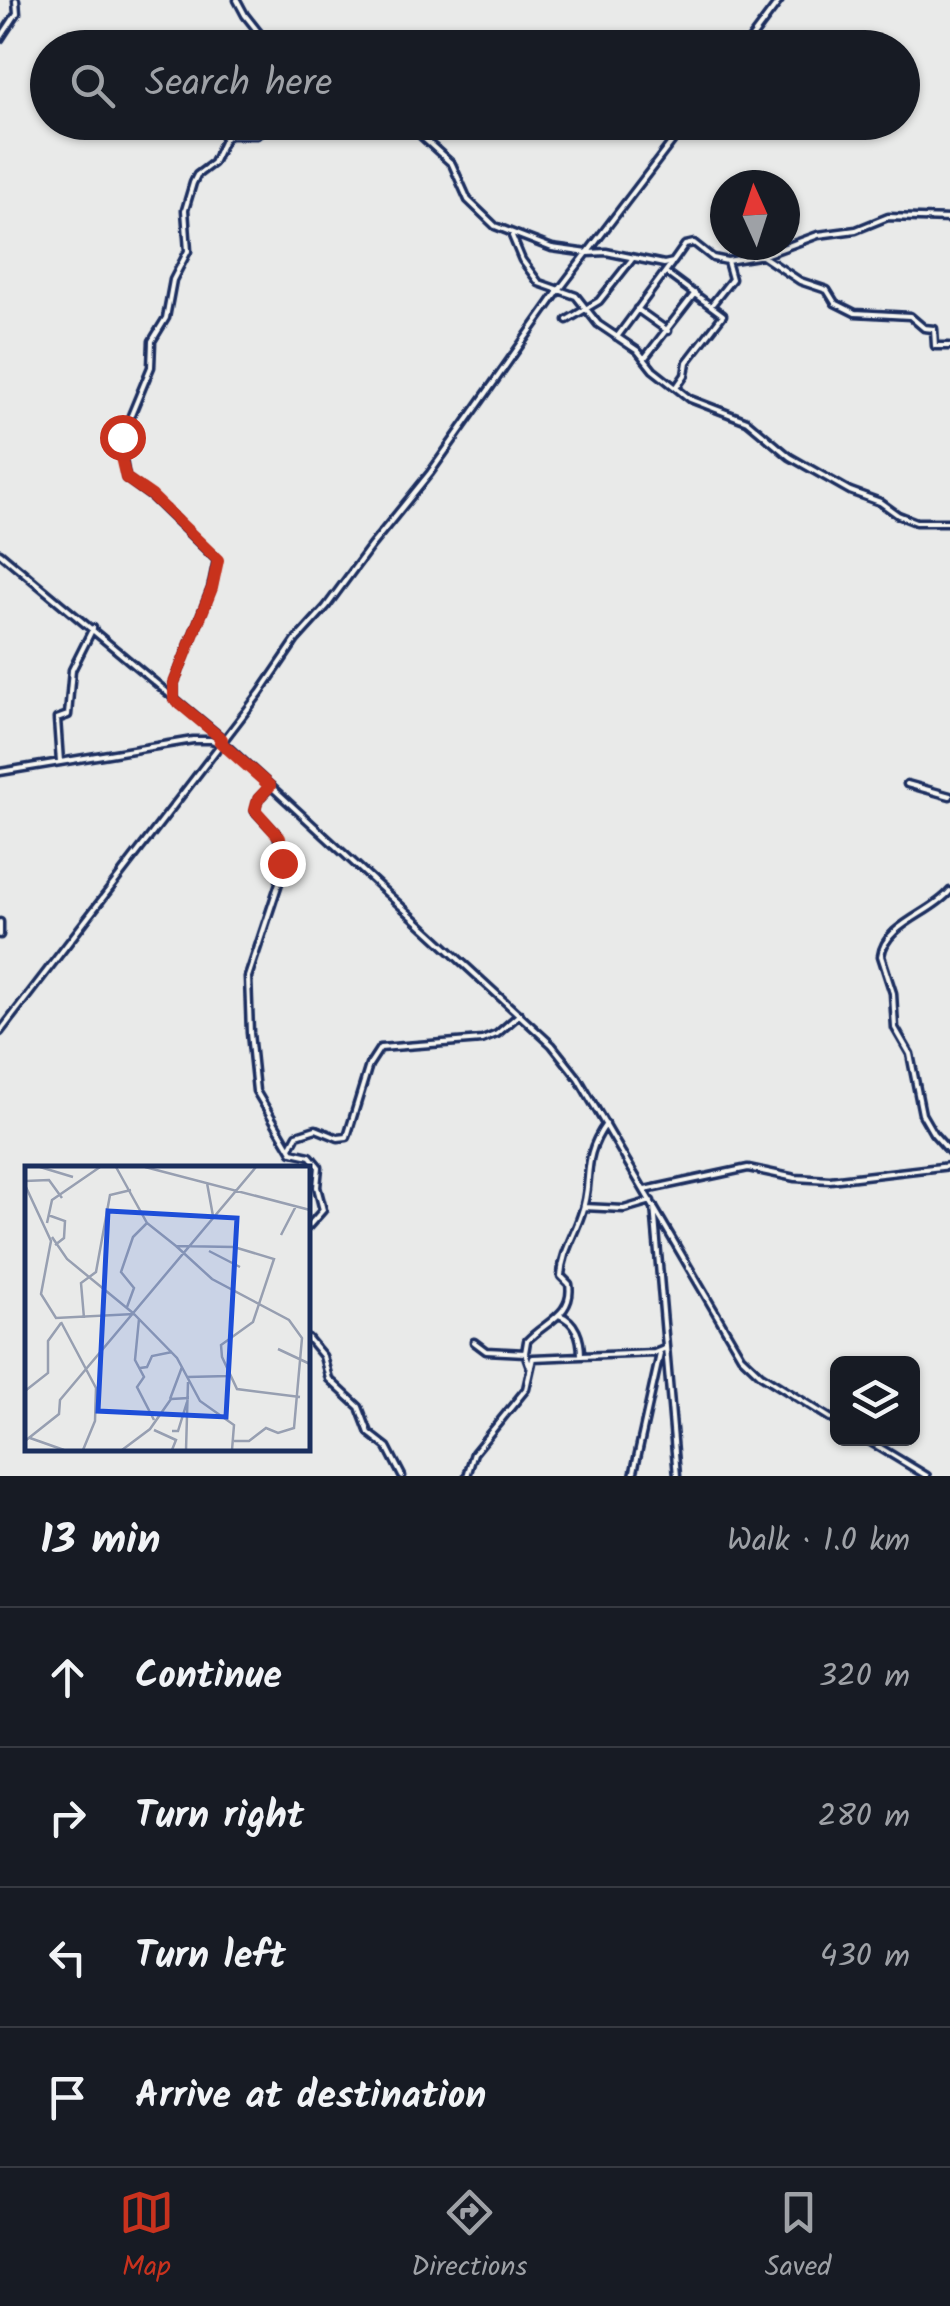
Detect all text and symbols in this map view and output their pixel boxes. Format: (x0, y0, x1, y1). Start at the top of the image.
search box (30, 30, 920, 140)
text: Search here (145, 55, 332, 115)
icon: search (65, 58, 120, 113)
north arrow (710, 170, 800, 260)
route start (100, 415, 146, 461)
route end (260, 841, 306, 887)
inset map (25, 1166, 310, 1451)
map controls (830, 1356, 920, 1446)
button: layers (830, 1356, 920, 1446)
text: 13 min (40, 1508, 160, 1575)
text: Walk · 1.0 km (727, 1516, 910, 1567)
text: Continue (135, 1647, 282, 1707)
icon: ahead (40, 1650, 95, 1705)
text: 320 m (819, 1652, 910, 1703)
text: Turn right (135, 1787, 304, 1847)
icon: right (40, 1790, 95, 1845)
text: 280 m (818, 1792, 910, 1843)
text: Turn left (135, 1927, 286, 1987)
icon: left (40, 1930, 95, 1985)
text: 430 m (820, 1932, 910, 1983)
text: Arrive at destination (135, 2067, 486, 2127)
icon: arrive (40, 2070, 95, 2125)
tab: Map (119, 2185, 174, 2290)
tab: Directions (411, 2185, 527, 2290)
tab: Saved (765, 2185, 831, 2290)

